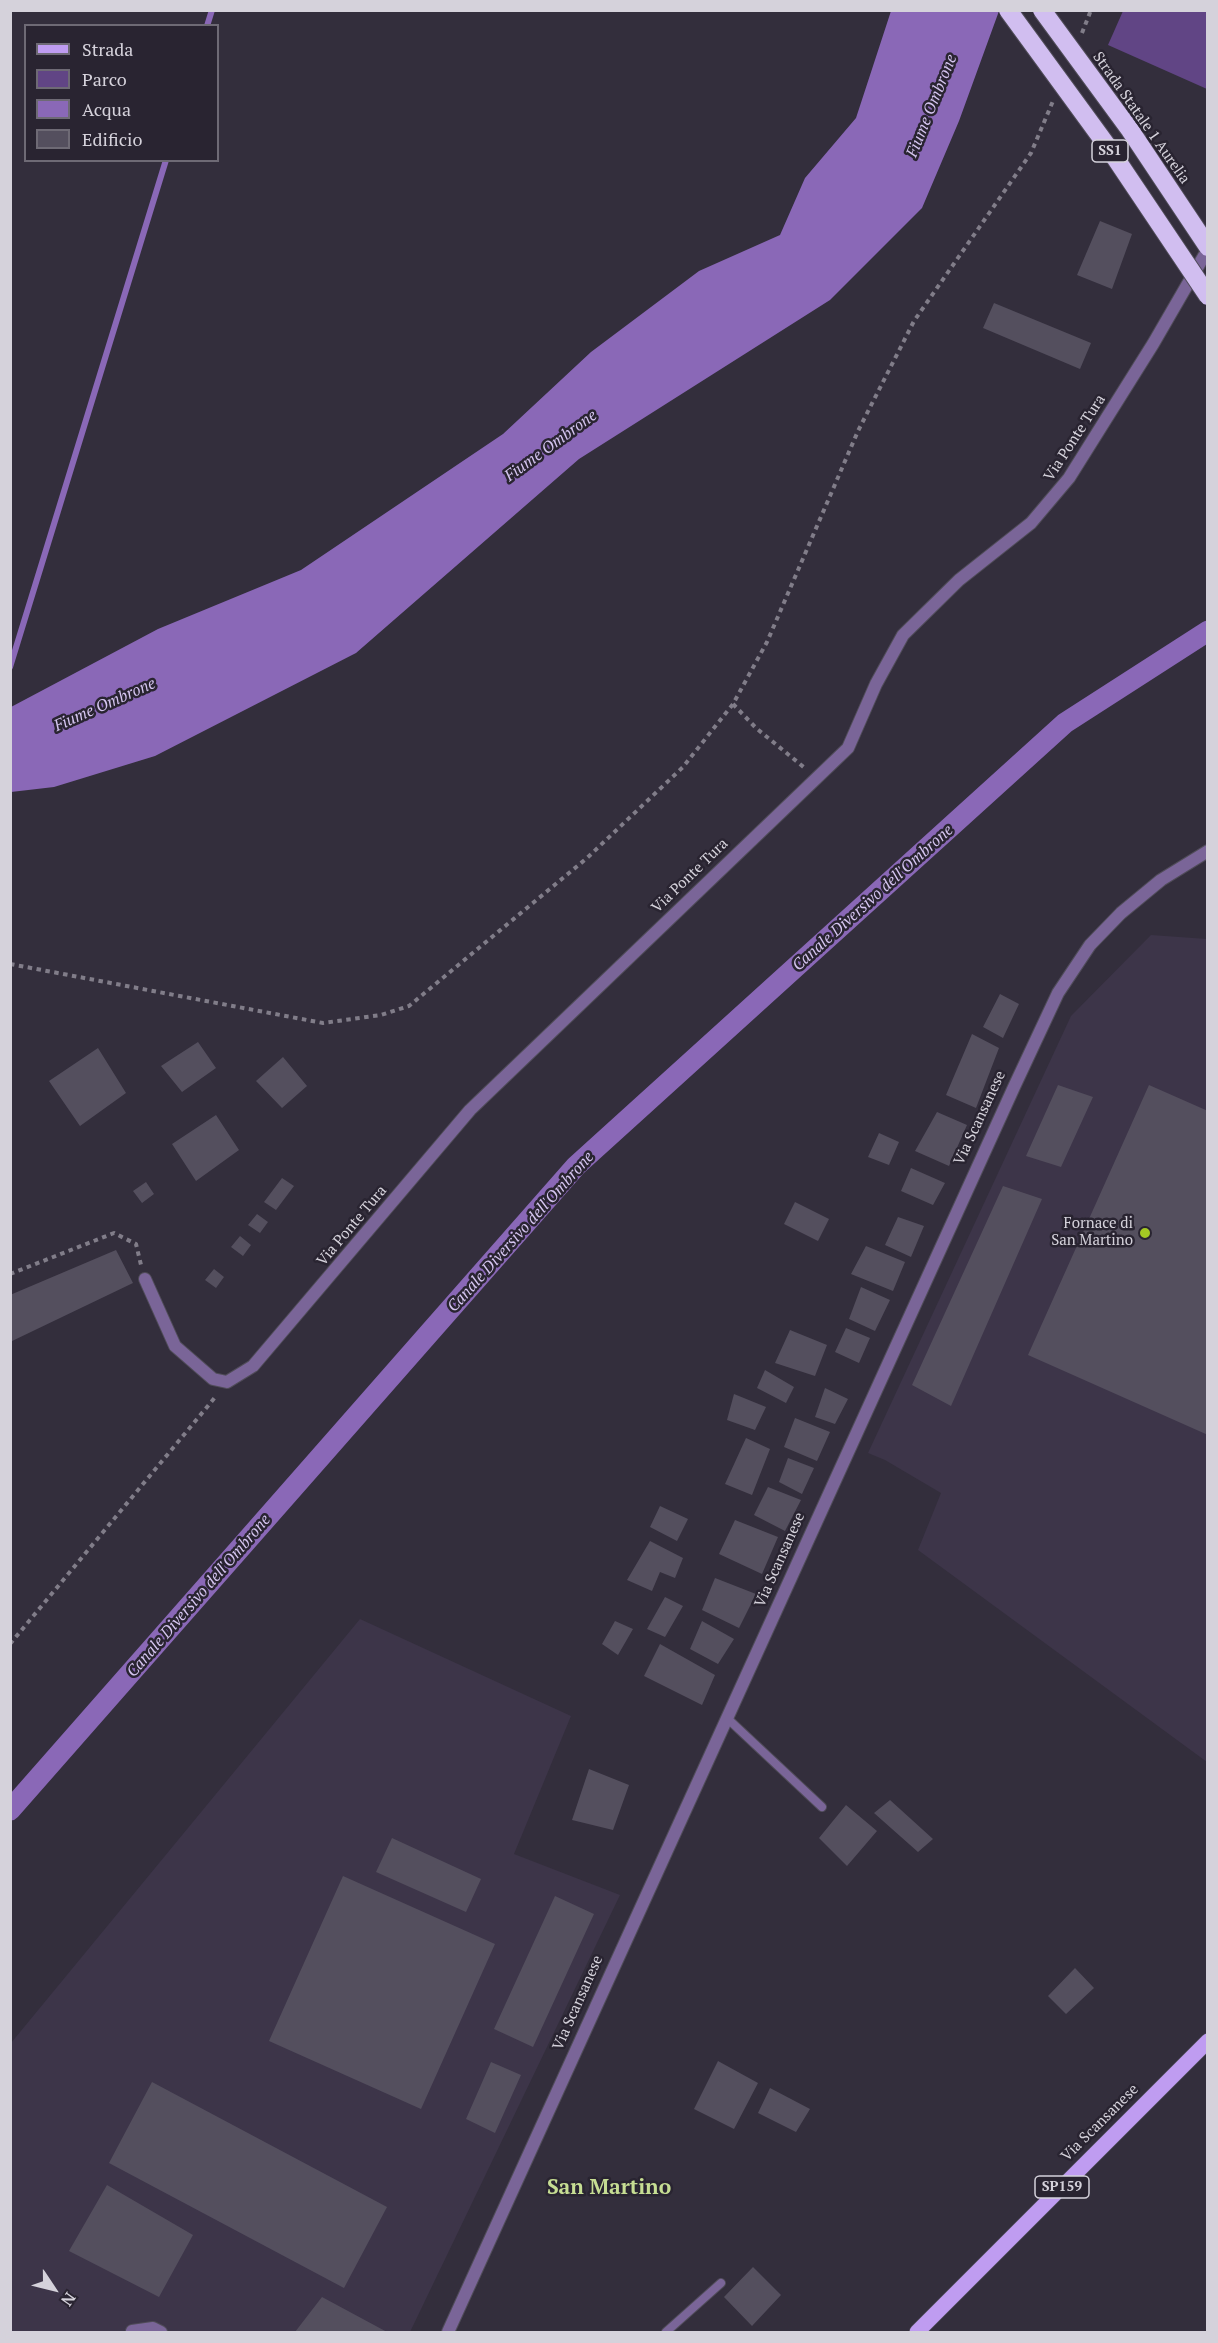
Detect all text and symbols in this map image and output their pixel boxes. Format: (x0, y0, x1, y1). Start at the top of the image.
legend (24, 24, 219, 162)
text: Strada (82, 37, 133, 61)
street label: Strada Statale 1 Aurelia (1089, 49, 1193, 187)
water label: Fiume Ombrone (903, 52, 961, 160)
text: Parco (82, 67, 127, 91)
text: Acqua (82, 97, 131, 121)
text: Edificio (82, 127, 142, 151)
road number: SS1 (1092, 140, 1128, 162)
street label: Via Ponte Tura (1040, 391, 1110, 485)
water label: Fiume Ombrone (501, 406, 601, 486)
water label: Fiume Ombrone (51, 674, 159, 736)
water label: Canale Diversivo dell'Ombrone (789, 821, 957, 975)
street label: Via Ponte Tura (648, 835, 732, 917)
street label: Via Scansanese (950, 1068, 1010, 1168)
water label: Canale Diversivo dell'Ombrone (444, 1148, 598, 1316)
street label: Via Ponte Tura (313, 1182, 391, 1270)
place label: Fornace di San Martino (1051, 1215, 1133, 1250)
marker: Fornace di San Martino (1138, 1226, 1152, 1240)
street label: Via Scansanese (751, 1510, 809, 1610)
water label: Canale Diversivo dell'Ombrone (123, 1511, 275, 1681)
street label: Via Scansanese (549, 1953, 607, 2053)
street label: Via Scansanese (1058, 2081, 1142, 2165)
district label: San Martino (547, 2175, 671, 2201)
road number: SP159 (1035, 2176, 1089, 2198)
north arrow (24, 2259, 84, 2319)
text: N (56, 2288, 81, 2311)

